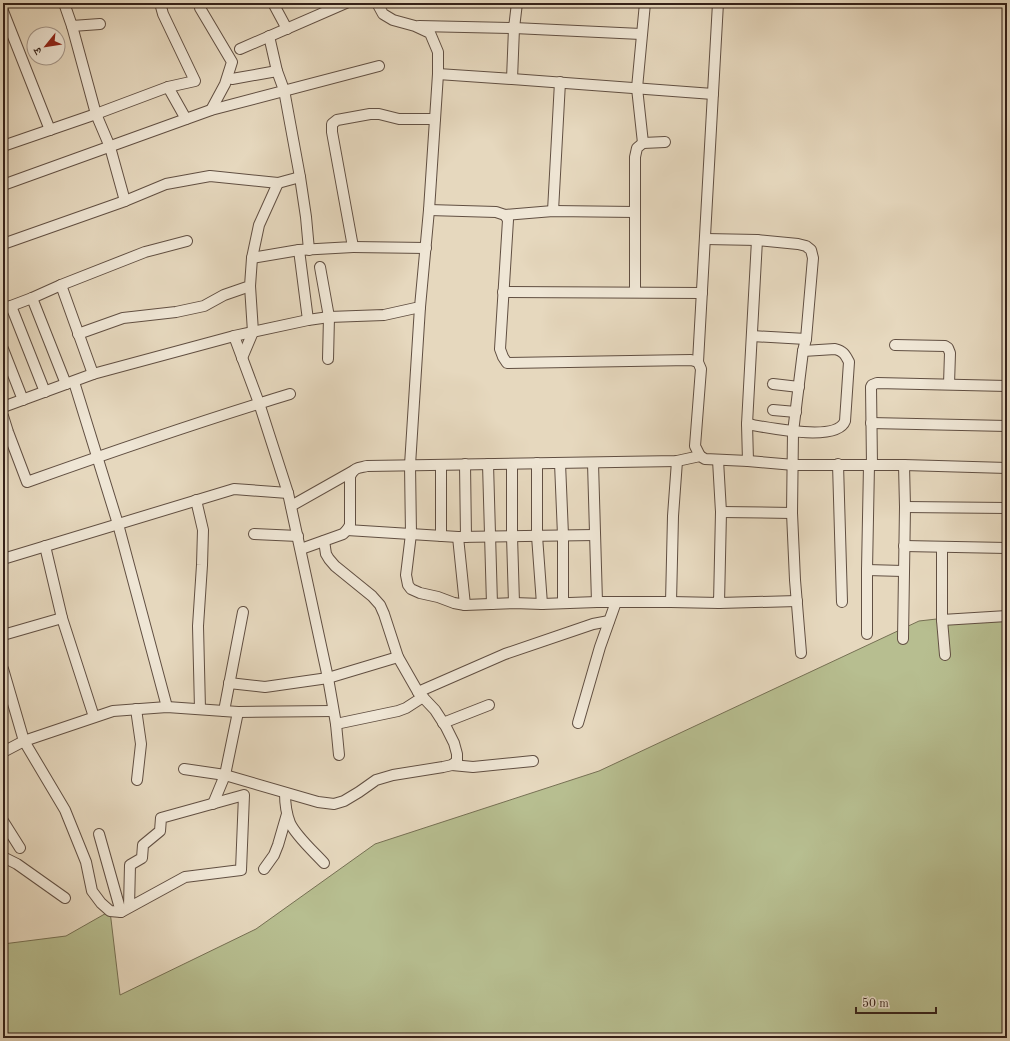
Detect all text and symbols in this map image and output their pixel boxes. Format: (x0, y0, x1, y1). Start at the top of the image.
north arrow (26, 26, 66, 66)
text: उ (32, 44, 45, 56)
scale bar (856, 989, 936, 1015)
text: 50 m (862, 997, 889, 1010)

